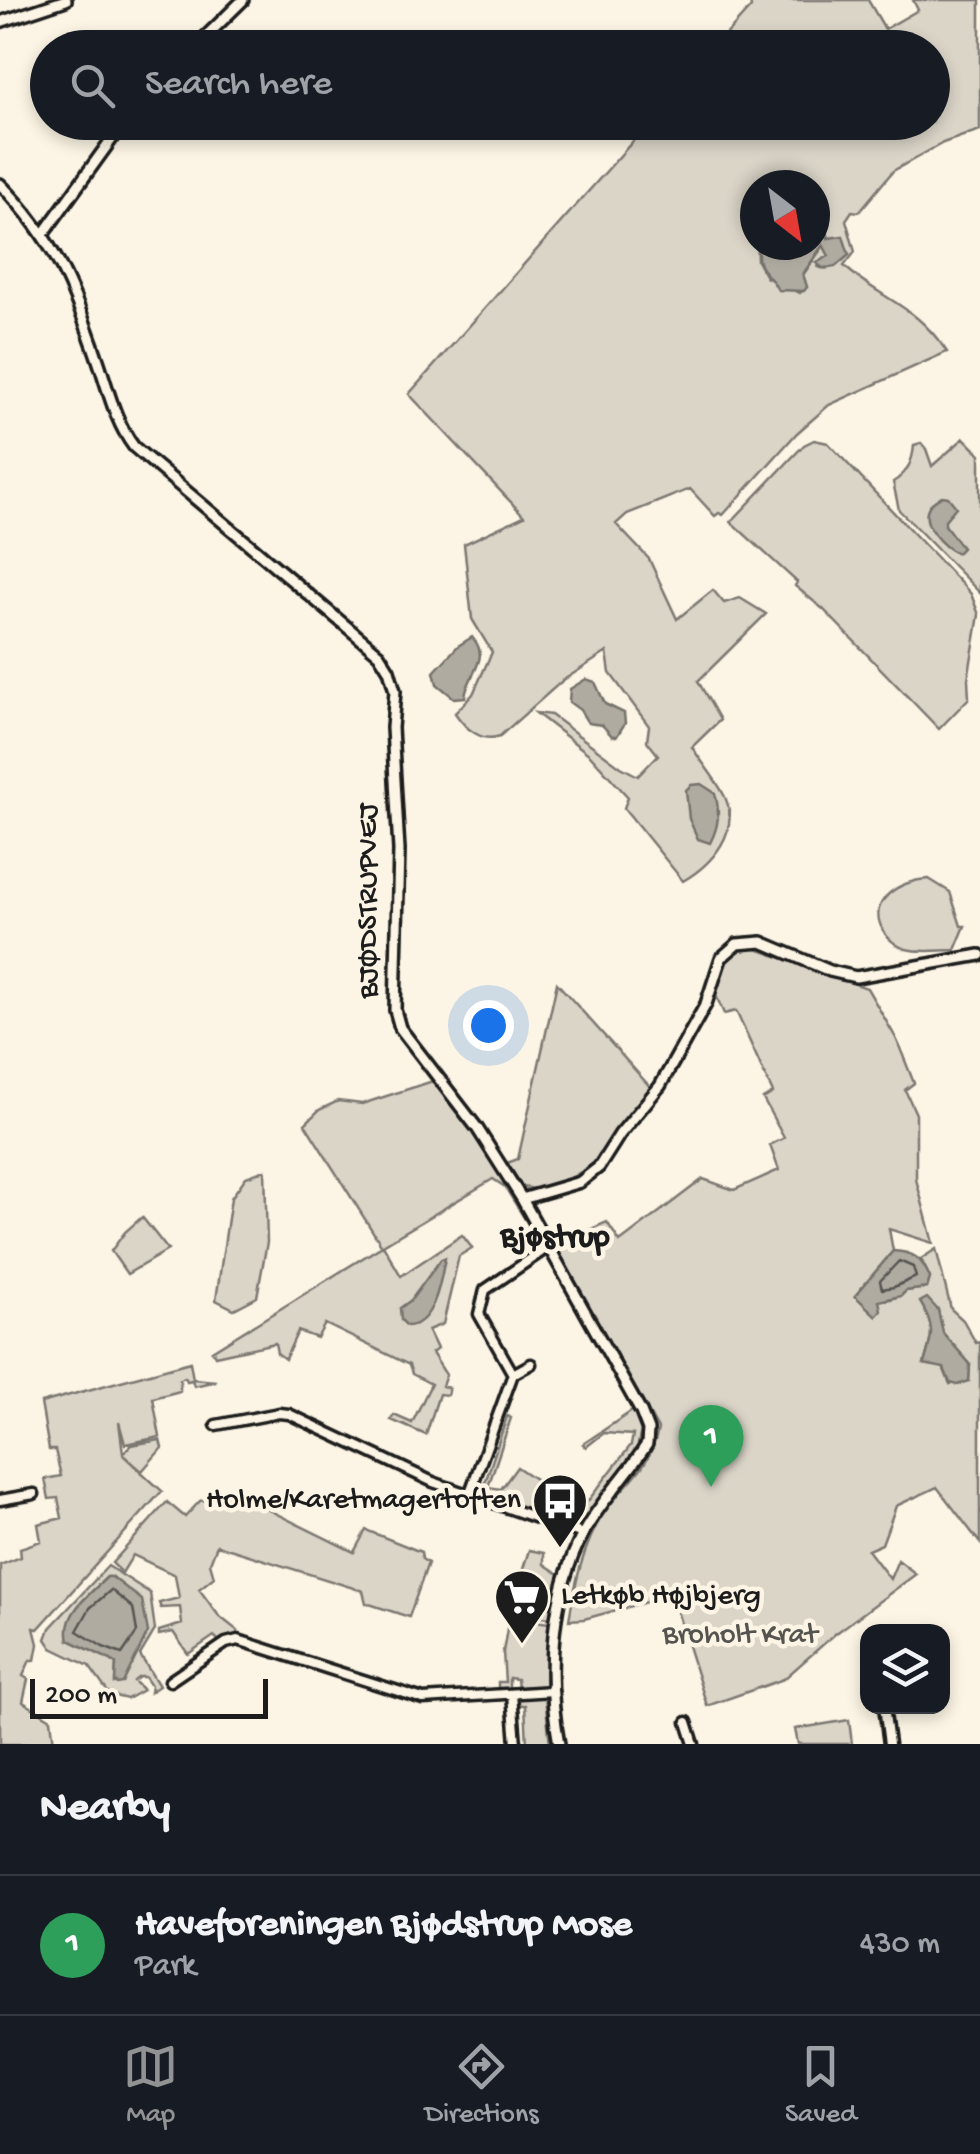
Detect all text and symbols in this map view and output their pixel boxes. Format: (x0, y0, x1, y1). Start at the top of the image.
search box (30, 30, 950, 140)
icon: search (65, 58, 120, 113)
text: Search here (145, 63, 332, 107)
north arrow (740, 170, 830, 260)
street label: BJØDSTRUPVEJ (353, 802, 388, 1000)
your location (463, 1000, 514, 1051)
district label: Bjøstrup (499, 1220, 610, 1258)
pin: 1 (678, 1404, 744, 1487)
bus stop icon: Holme/Karetmagertoften (530, 1471, 590, 1550)
place label: Holme/Karetmagertoften (206, 1484, 521, 1519)
supermarket icon: Letkøb Højbjerg (492, 1567, 552, 1646)
place label: Letkøb Højbjerg (561, 1580, 761, 1615)
park label: Broholt Krat (661, 1619, 820, 1654)
map controls (860, 1624, 950, 1714)
button: layers (860, 1624, 950, 1714)
scale bar (30, 1674, 268, 1718)
text: 200 m (45, 1680, 117, 1713)
text: Nearby (40, 1785, 170, 1834)
text: Haveforeningen Bjødstrup Mose (135, 1904, 632, 1948)
text: 1 (66, 1926, 79, 1964)
text: 430 m (860, 1926, 940, 1964)
text: Park (135, 1948, 196, 1986)
tab: Map (123, 2039, 178, 2132)
tab: Directions (425, 2039, 539, 2132)
tab: Saved (785, 2039, 857, 2132)

